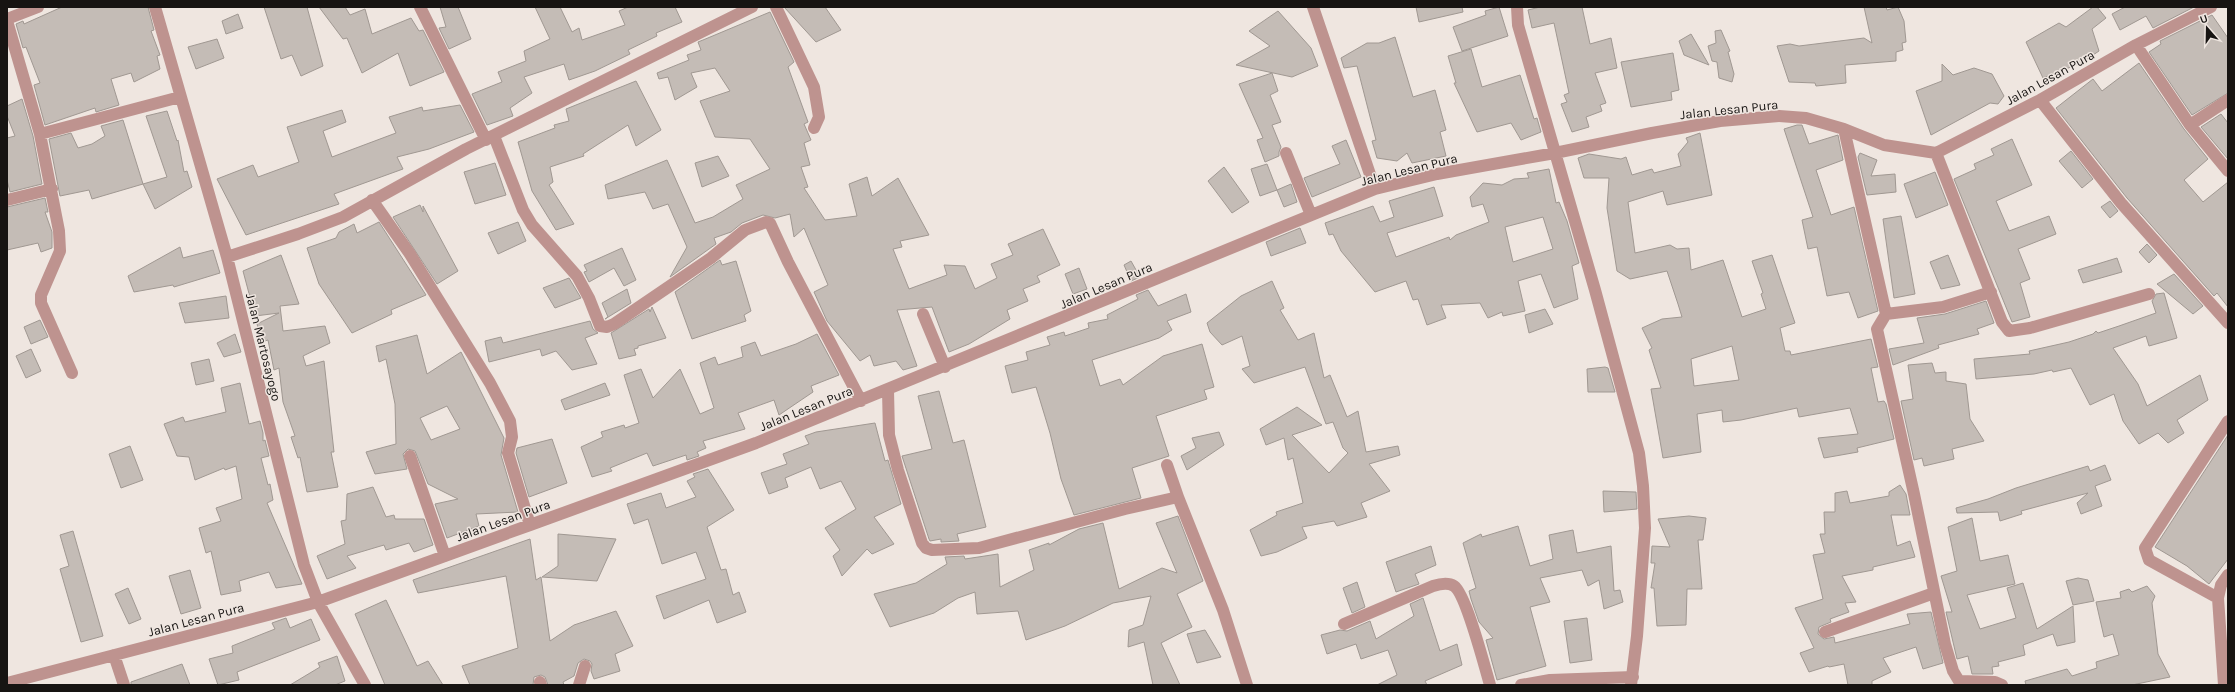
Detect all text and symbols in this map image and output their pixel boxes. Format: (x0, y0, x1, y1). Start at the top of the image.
north arrow (2187, 8, 2227, 48)
text: U (2198, 12, 2210, 26)
street label: Jalan Lesan Pura (2003, 47, 2097, 108)
street label: Jalan Lesan Pura (1679, 97, 1779, 122)
street label: Jalan Lesan Pura (1359, 150, 1459, 189)
street label: Jalan Lesan Pura (1058, 259, 1155, 312)
street label: Jalan Martosayogo (243, 292, 284, 403)
street label: Jalan Lesan Pura (758, 383, 855, 434)
street label: Jalan Lesan Pura (454, 497, 552, 544)
street label: Jalan Lesan Pura (147, 599, 246, 640)

